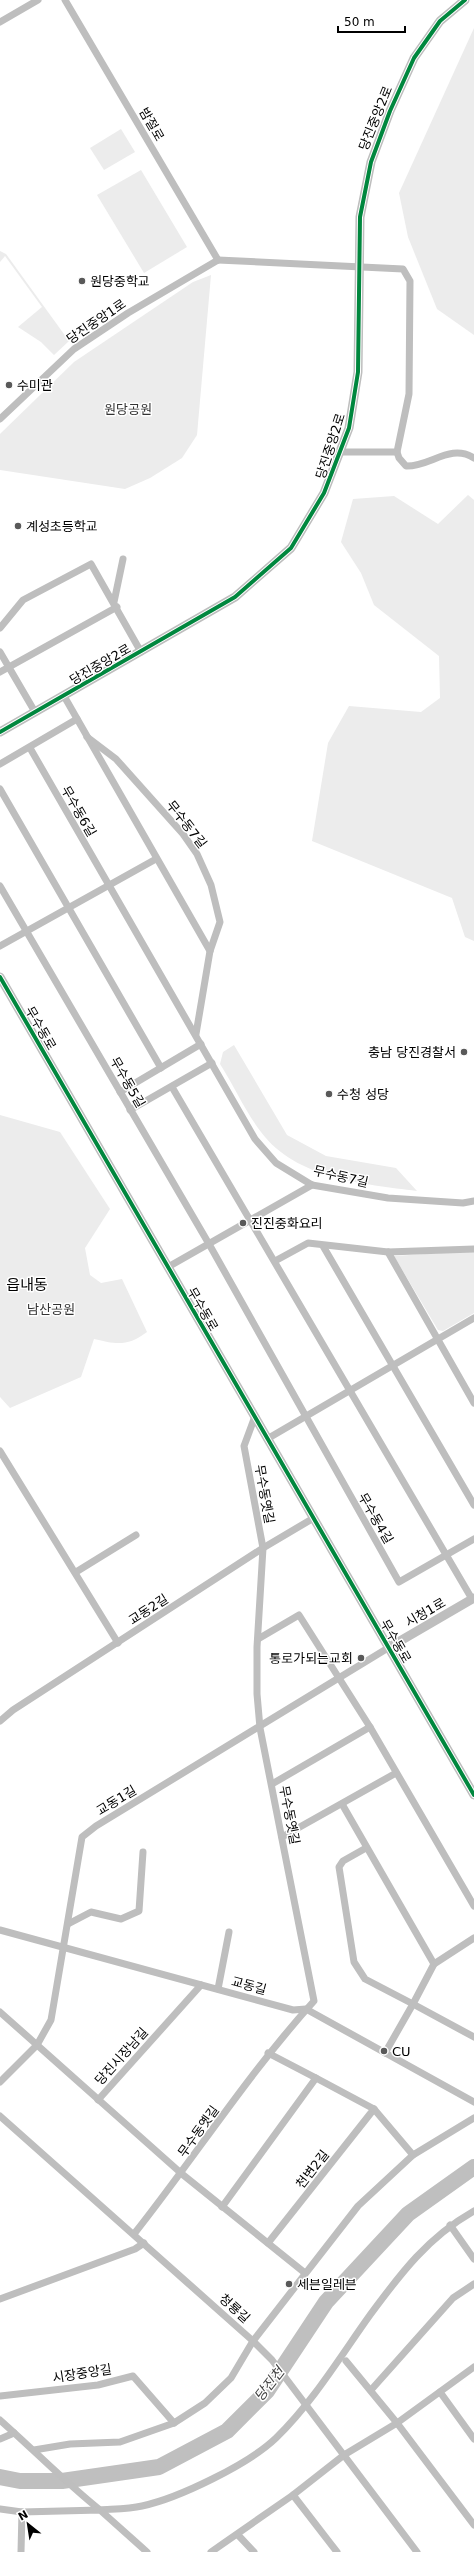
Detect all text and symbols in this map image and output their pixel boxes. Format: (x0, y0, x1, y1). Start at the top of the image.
scale bar (338, 8, 405, 34)
text: 50 m (344, 15, 375, 29)
street label: 당진중앙2로 (356, 84, 395, 153)
street label: 밤절로 (136, 105, 167, 144)
place label: 원당중학교 (90, 274, 150, 289)
marker: 원당중학교 (77, 276, 87, 286)
street label: 당진중앙1로 (64, 296, 129, 347)
place label: 수미관 (17, 378, 53, 393)
marker: 수미관 (4, 380, 14, 390)
park label: 원당공원 (104, 402, 152, 417)
street label: 당진중앙2로 (313, 411, 348, 481)
place label: 계성초등학교 (26, 519, 98, 534)
marker: 계성초등학교 (13, 521, 23, 531)
street label: 당진중앙2로 (67, 641, 134, 688)
street label: 무수동6길 (58, 783, 99, 839)
street label: 무수동7길 (163, 798, 210, 851)
street label: 무수동로 (22, 1004, 59, 1053)
place label: 충남 당진경찰서 (368, 1045, 456, 1060)
marker: 충남 당진경찰서 (459, 1047, 469, 1057)
street label: 무수동5길 (107, 1054, 148, 1110)
place label: 수청 성당 (337, 1087, 389, 1102)
marker: 수청 성당 (324, 1089, 334, 1099)
street label: 무수동7길 (312, 1163, 370, 1190)
place label: 진진중화요리 (251, 1216, 323, 1231)
marker: 진진중화요리 (238, 1218, 248, 1228)
district label: 읍내동 (6, 1276, 48, 1294)
street label: 무수동로 (184, 1285, 221, 1334)
park label: 남산공원 (27, 1302, 75, 1317)
street label: 무수동옛길 (252, 1463, 277, 1525)
street label: 무수동4길 (355, 1490, 396, 1546)
street label: 교동2길 (126, 1591, 171, 1628)
street label: 시청1로 (402, 1595, 448, 1630)
street label: 무수동로 (377, 1617, 414, 1666)
place label: 통로가되는교회 (269, 1651, 353, 1666)
marker: 통로가되는교회 (356, 1653, 366, 1663)
street label: 교동1길 (93, 1783, 139, 1818)
street label: 무수동옛길 (276, 1784, 303, 1846)
street label: 교동길 (230, 1974, 268, 1997)
street label: 당진시장남길 (92, 2025, 151, 2088)
place label: CU (392, 2044, 411, 2059)
marker: CU (379, 2046, 389, 2056)
street label: 무수동옛길 (175, 2103, 222, 2160)
street label: 천변2길 (293, 2147, 332, 2191)
place label: 세븐일레븐 (297, 2277, 357, 2292)
marker: 세븐일레븐 (284, 2279, 294, 2289)
street label: 청룡길 (216, 2291, 253, 2326)
street label: 시장중앙길 (51, 2361, 113, 2386)
water label: 당진천 (251, 2363, 288, 2404)
north arrow (8, 2504, 48, 2544)
text: N (16, 2508, 30, 2524)

